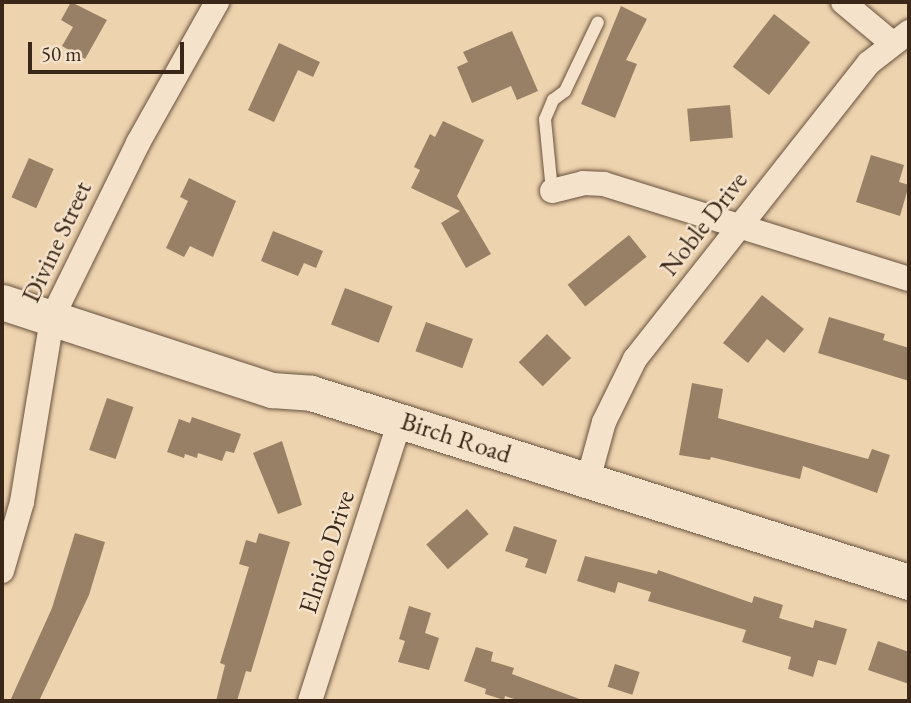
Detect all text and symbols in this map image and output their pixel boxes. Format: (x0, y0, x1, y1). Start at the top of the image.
scale bar (32, 28, 187, 72)
text: 50 m (41, 40, 82, 67)
street label: Noble Drive (654, 166, 754, 282)
street label: Divine Street (15, 177, 99, 307)
street label: Birch Road (397, 406, 515, 470)
street label: Elnido Drive (292, 486, 362, 618)

